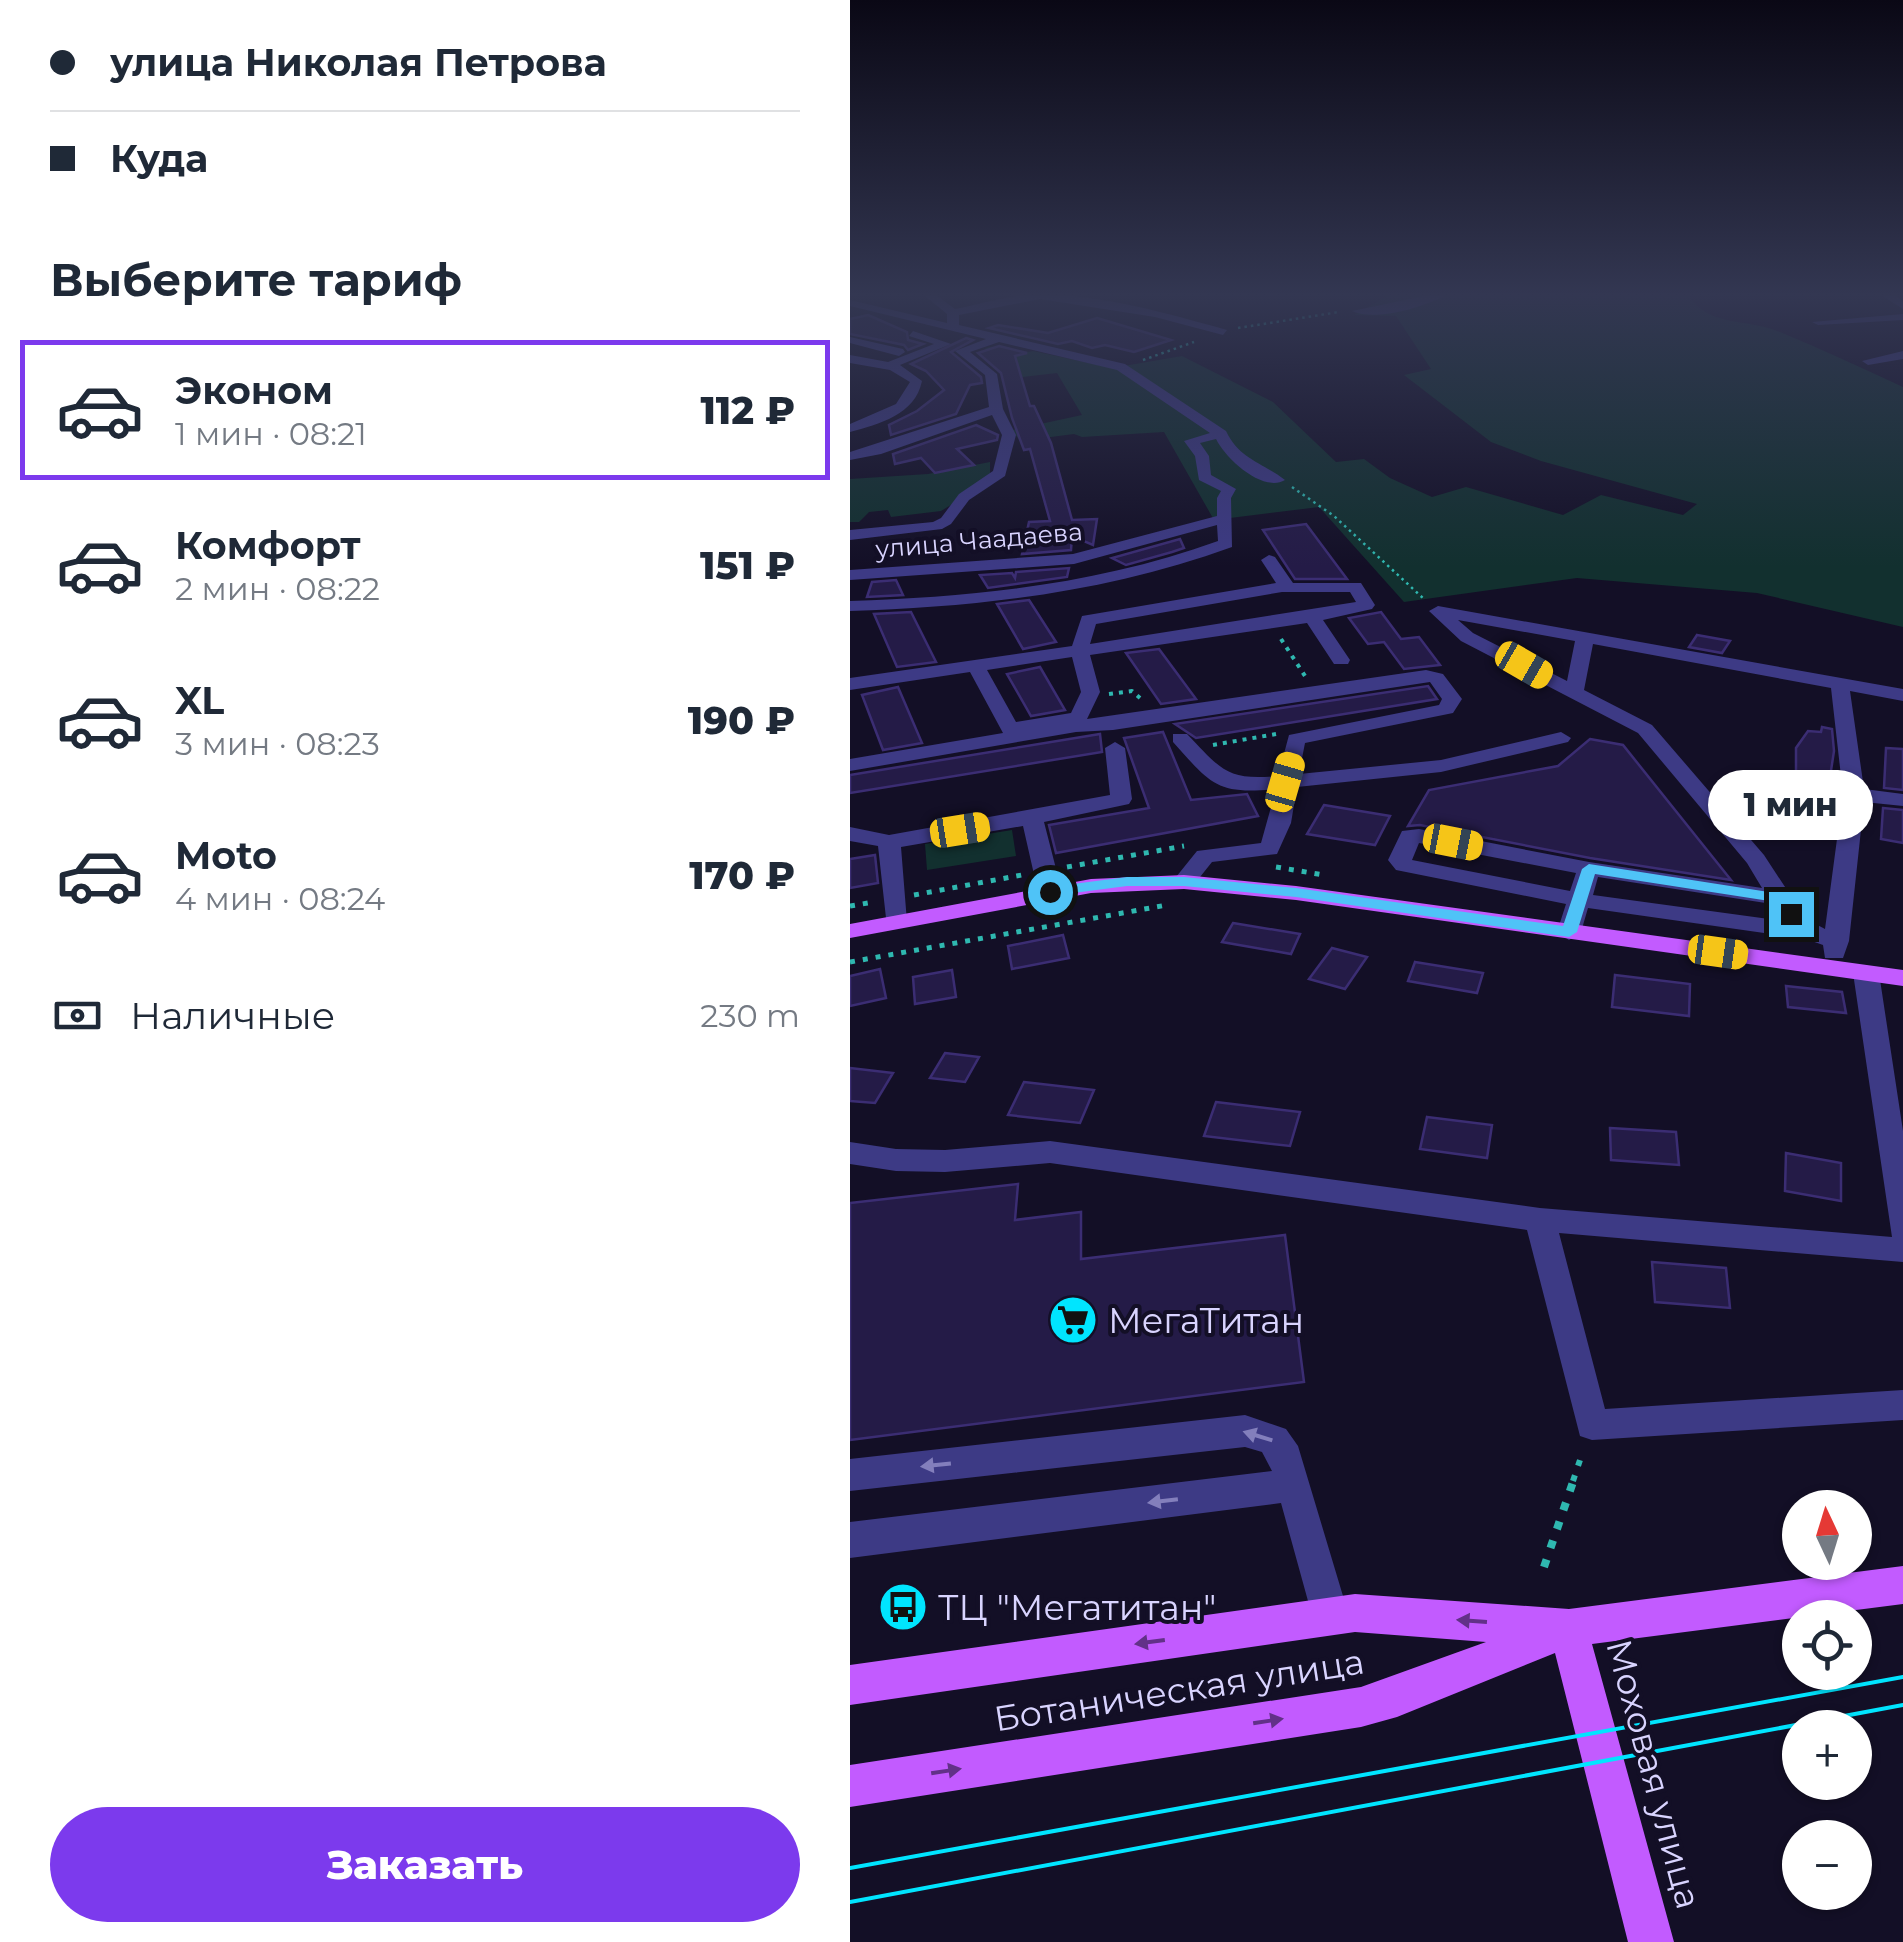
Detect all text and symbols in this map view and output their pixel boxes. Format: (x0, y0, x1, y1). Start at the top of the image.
text: улица Николая Петрова (110, 39, 607, 86)
text: Куда (110, 135, 208, 182)
text: Выберите тариф (50, 252, 462, 307)
icon: car (55, 365, 145, 455)
text: Эконом (175, 367, 333, 414)
text: 112 ₽ (700, 387, 795, 434)
text: 1 мин · 08:21 (175, 414, 367, 453)
street label: улица Чаадаева (873, 516, 1084, 564)
icon: car (55, 520, 145, 610)
text: Комфорт (175, 522, 361, 569)
text: 151 ₽ (700, 542, 795, 589)
text: 2 мин · 08:22 (175, 569, 380, 608)
car (1491, 637, 1557, 693)
icon: car (55, 675, 145, 765)
text: XL (175, 677, 224, 724)
text: 190 ₽ (688, 697, 795, 744)
text: 3 мин · 08:23 (175, 724, 380, 763)
car (1262, 749, 1308, 815)
callout: 1 мин (1708, 769, 1874, 839)
text: 1 мин (1743, 785, 1838, 824)
car (928, 810, 992, 850)
car (1421, 822, 1485, 862)
icon: car (55, 830, 145, 920)
text: Moto (175, 832, 277, 879)
text: 170 ₽ (689, 852, 795, 899)
route start (1028, 870, 1073, 915)
text: 4 мин · 08:24 (175, 879, 385, 918)
route end (1769, 892, 1814, 937)
car (1686, 933, 1750, 971)
icon: cash (50, 988, 105, 1043)
text: Наличные (130, 992, 335, 1039)
text: 230 m (700, 996, 800, 1035)
supermarket icon: МегаТитан (1047, 1294, 1099, 1346)
place label: МегаТитан (1108, 1299, 1304, 1342)
one-way arrow (1242, 1428, 1273, 1443)
one-way arrow (920, 1457, 951, 1473)
north arrow (1782, 1490, 1872, 1580)
map controls (1782, 1490, 1872, 1910)
one-way arrow (1146, 1494, 1178, 1510)
bus stop icon: ТЦ "Мегатитан" (877, 1581, 929, 1633)
place label: ТЦ "Мегатитан" (938, 1586, 1216, 1629)
button: locate (1782, 1600, 1872, 1690)
one-way arrow (1456, 1613, 1488, 1629)
one-way arrow (1133, 1635, 1165, 1651)
street label: Моховая улица (1597, 1635, 1711, 1913)
street label: Ботаническая улица (991, 1640, 1367, 1740)
button: + (1782, 1710, 1872, 1800)
one-way arrow (1252, 1713, 1284, 1729)
one-way arrow (931, 1762, 963, 1778)
button: Заказать (50, 1807, 800, 1922)
button: − (1782, 1820, 1872, 1910)

